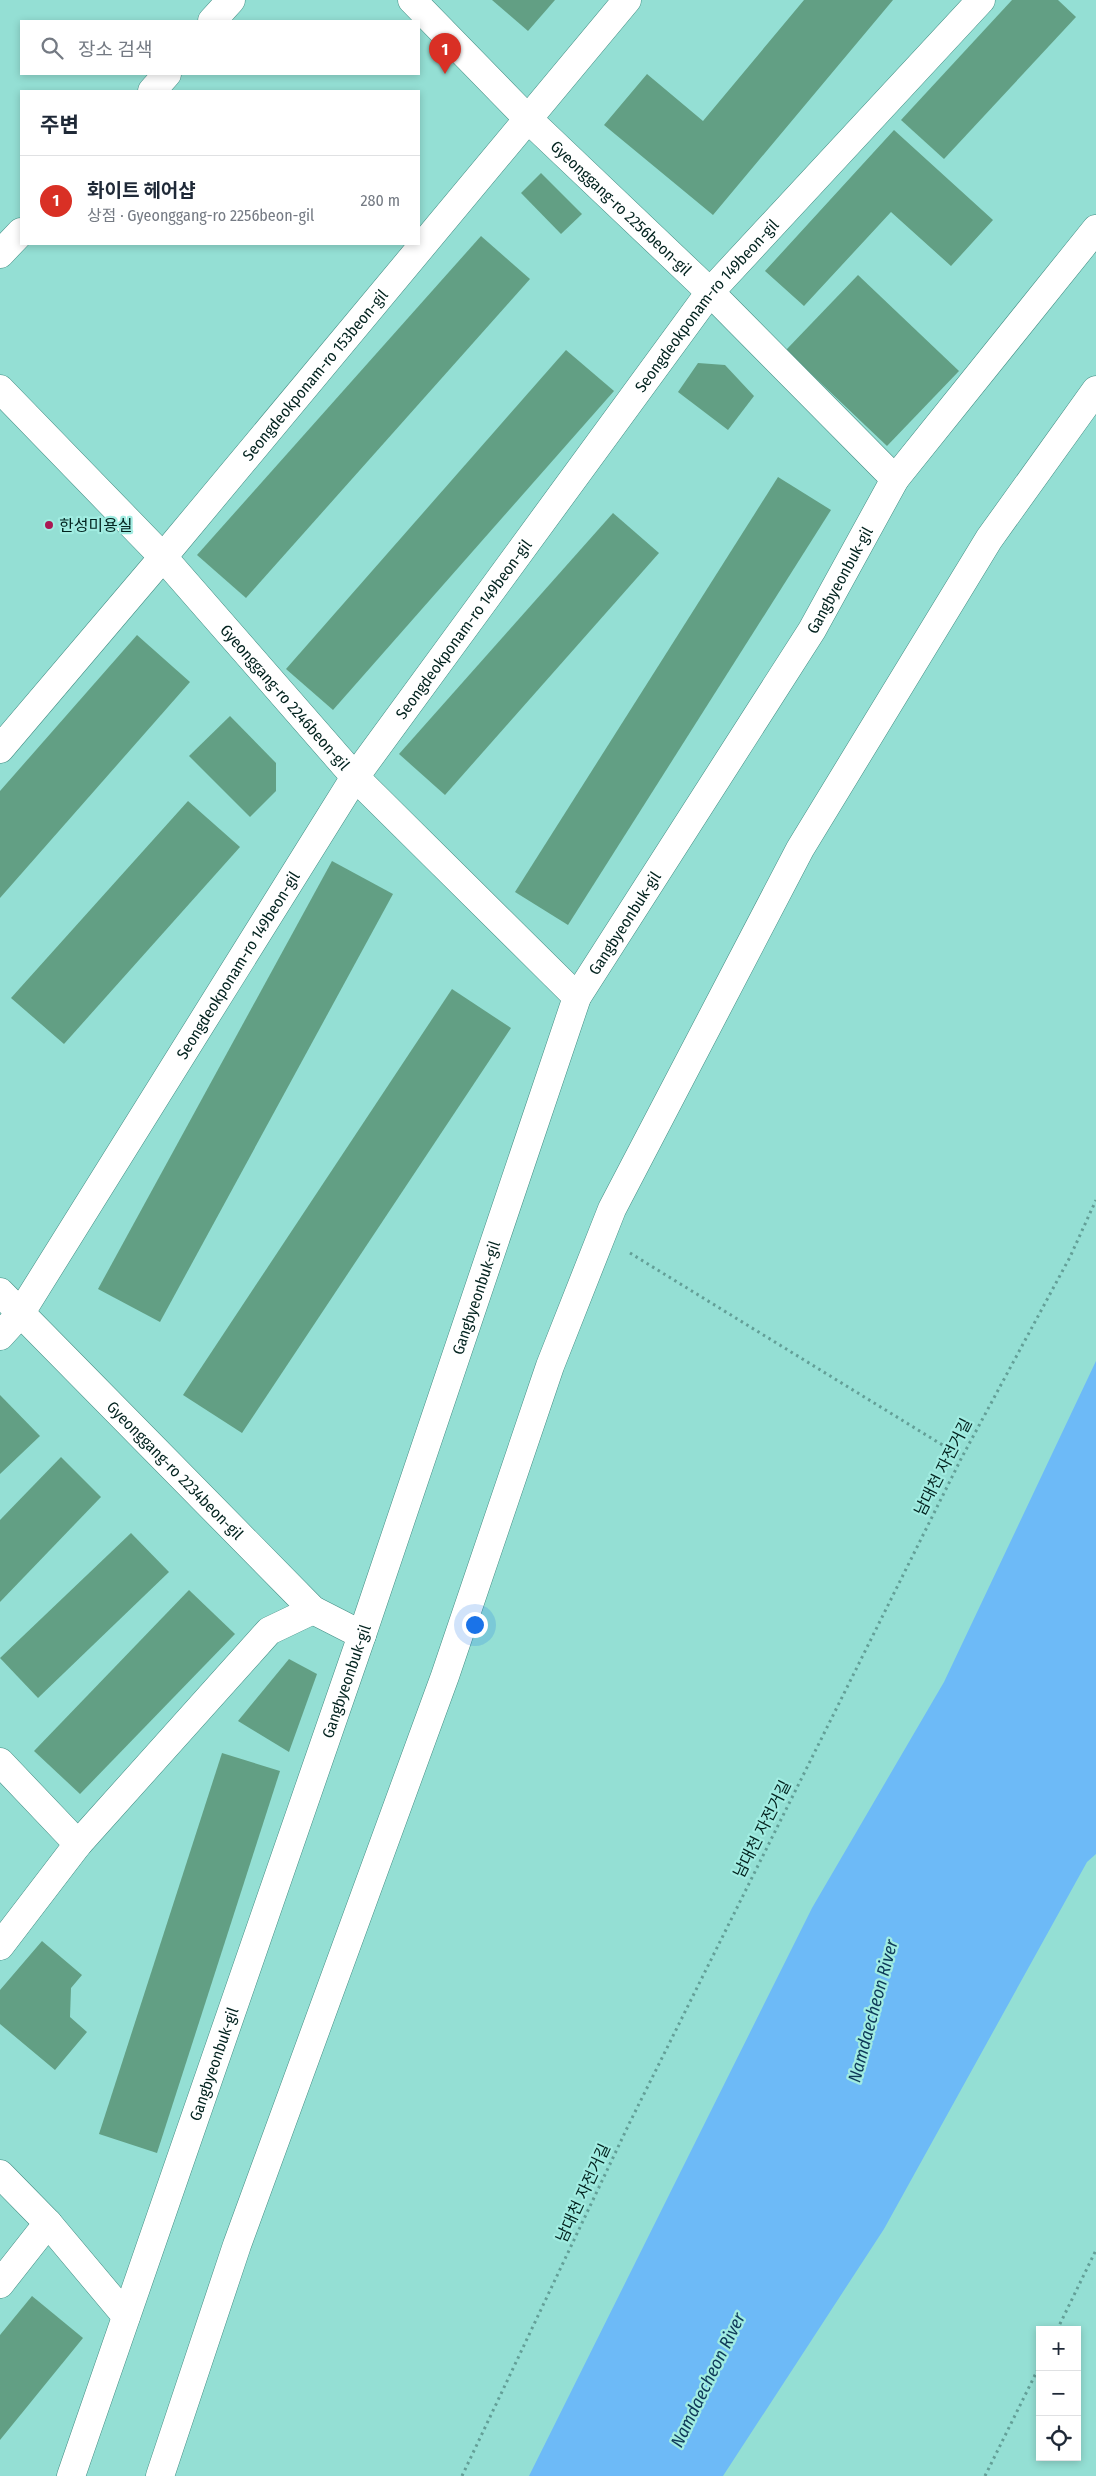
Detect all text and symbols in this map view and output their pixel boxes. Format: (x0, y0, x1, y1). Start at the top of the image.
search box (20, 20, 420, 75)
pin: 1 (429, 33, 461, 74)
icon: search (38, 34, 66, 62)
text: 장소 검색 (78, 38, 152, 61)
text: 주변 (40, 112, 79, 138)
street label: Gyeonggang-ro 2256beon-gil (547, 136, 696, 279)
text: 화이트 헤어샵 (87, 179, 196, 202)
text: 1 (53, 191, 59, 210)
text: 280 m (361, 191, 400, 210)
text: 상점 · Gyeonggang-ro 2256beon-gil (87, 206, 314, 225)
street label: Seongdeokponam-ro 149beon-gil (631, 215, 782, 396)
street label: Seongdeokponam-ro 153beon-gil (238, 285, 391, 464)
place label: 한성미용실 (59, 516, 133, 535)
marker: 한성미용실 (43, 519, 55, 531)
street label: Gangbyeonbuk-gil (803, 523, 876, 637)
street label: Seongdeokponam-ro 149beon-gil (391, 536, 535, 722)
street label: Gyeonggang-ro 2246beon-gil (217, 620, 354, 774)
street label: Seongdeokponam-ro 149beon-gil (172, 868, 303, 1062)
street label: Gangbyeonbuk-gil (584, 868, 664, 978)
street label: Gangbyeonbuk-gil (448, 1238, 504, 1357)
street label: Gyeonggang-ro 2234beon-gil (103, 1397, 248, 1543)
street label: 남대천 자전거길 (910, 1415, 976, 1519)
your location (462, 1612, 488, 1638)
street label: Gangbyeonbuk-gil (318, 1622, 374, 1740)
street label: 남대천 자전거길 (729, 1777, 795, 1881)
water label: Namdaecheon River (843, 1936, 903, 2085)
street label: Gangbyeonbuk-gil (185, 2005, 242, 2123)
street label: 남대천 자전거길 (552, 2141, 614, 2245)
water label: Namdaecheon River (666, 2308, 750, 2451)
map controls (1036, 2326, 1081, 2461)
button: + (1036, 2326, 1081, 2371)
button: − (1036, 2371, 1081, 2416)
button: locate (1036, 2416, 1081, 2461)

